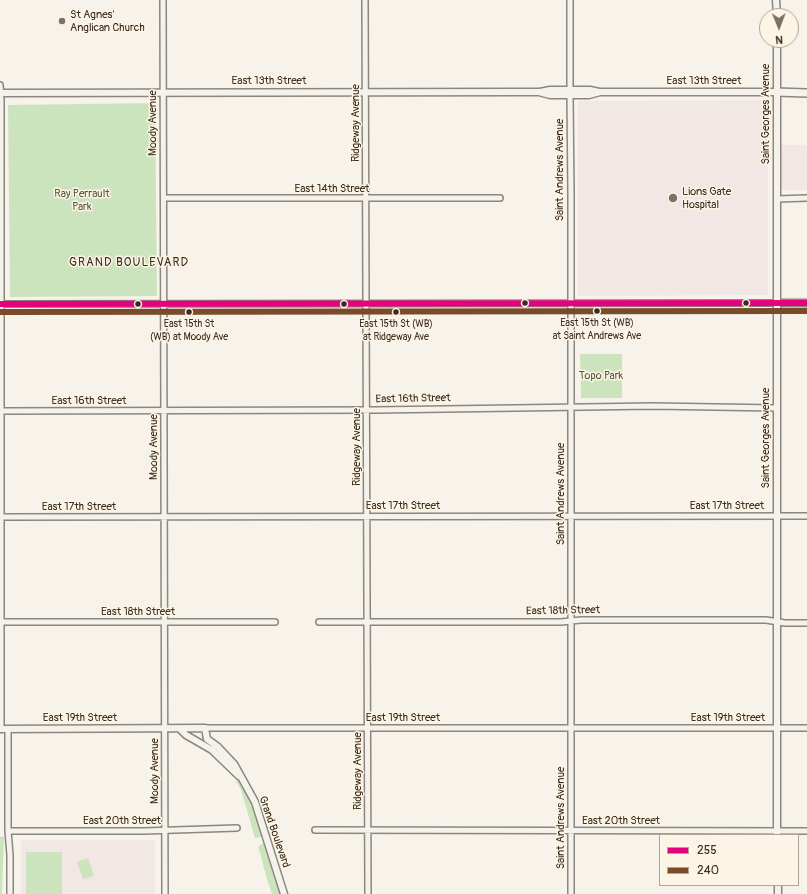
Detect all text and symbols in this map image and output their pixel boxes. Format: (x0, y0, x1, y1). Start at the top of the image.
place label: St Agnes' Anglican Church (70, 8, 145, 34)
north arrow (759, 8, 799, 48)
marker: St Agnes' Anglican Church (57, 16, 67, 26)
text: N (775, 33, 783, 46)
street label: Saint Georges Avenue (759, 64, 773, 164)
street label: East 13th Street (232, 74, 306, 88)
street label: East 13th Street (667, 74, 741, 88)
street label: Ridgeway Avenue (349, 84, 363, 162)
street label: Moody Avenue (146, 90, 160, 156)
street label: Saint Andrews Avenue (553, 119, 567, 221)
street label: East 14th Street (294, 182, 370, 196)
place label: Lions Gate Hospital (682, 185, 731, 211)
park label: Ray Perrault Park (54, 187, 110, 213)
marker: Lions Gate Hospital (667, 192, 679, 204)
district label: GRAND BOULEVARD (69, 256, 189, 270)
unlabelled marker (520, 298, 530, 308)
unlabelled marker (741, 298, 751, 308)
unlabelled marker (133, 299, 143, 309)
unlabelled marker (339, 299, 349, 309)
marker: East 15th St (WB) at Saint Andrews Ave (592, 306, 602, 316)
marker: East 15th St (WB) at Moody Ave (184, 307, 194, 317)
marker: East 15th St (WB) at Ridgeway Ave (391, 307, 401, 317)
place label: East 15th St (WB) at Saint Andrews Ave (553, 317, 641, 340)
place label: East 15th St (WB) at Moody Ave (150, 318, 228, 342)
place label: East 15th St (WB) at Ridgeway Ave (359, 318, 433, 342)
park label: Topo Park (579, 369, 623, 383)
street label: Saint Georges Avenue (759, 388, 773, 488)
street label: East 16th Street (375, 392, 451, 406)
street label: East 16th Street (51, 394, 127, 408)
street label: Ridgeway Avenue (350, 408, 364, 486)
street label: Moody Avenue (147, 414, 161, 480)
street label: Saint Andrews Avenue (554, 443, 568, 545)
street label: East 17th Street (366, 499, 440, 513)
street label: East 17th Street (690, 499, 764, 513)
street label: East 17th Street (42, 500, 116, 514)
street label: East 18th Street (526, 604, 600, 618)
street label: East 18th Street (101, 605, 175, 619)
street label: East 19th Street (43, 711, 117, 725)
street label: East 19th Street (366, 711, 440, 725)
street label: East 19th Street (691, 711, 765, 725)
street label: Ridgeway Avenue (351, 732, 365, 810)
street label: Moody Avenue (148, 738, 162, 804)
street label: Saint Andrews Avenue (554, 767, 568, 869)
street label: Grand Boulevard (256, 794, 292, 870)
street label: East 20th Street (83, 814, 161, 828)
street label: East 20th Street (582, 814, 660, 828)
legend (659, 834, 799, 886)
text: 255 (697, 843, 717, 858)
text: 240 (697, 863, 719, 878)

